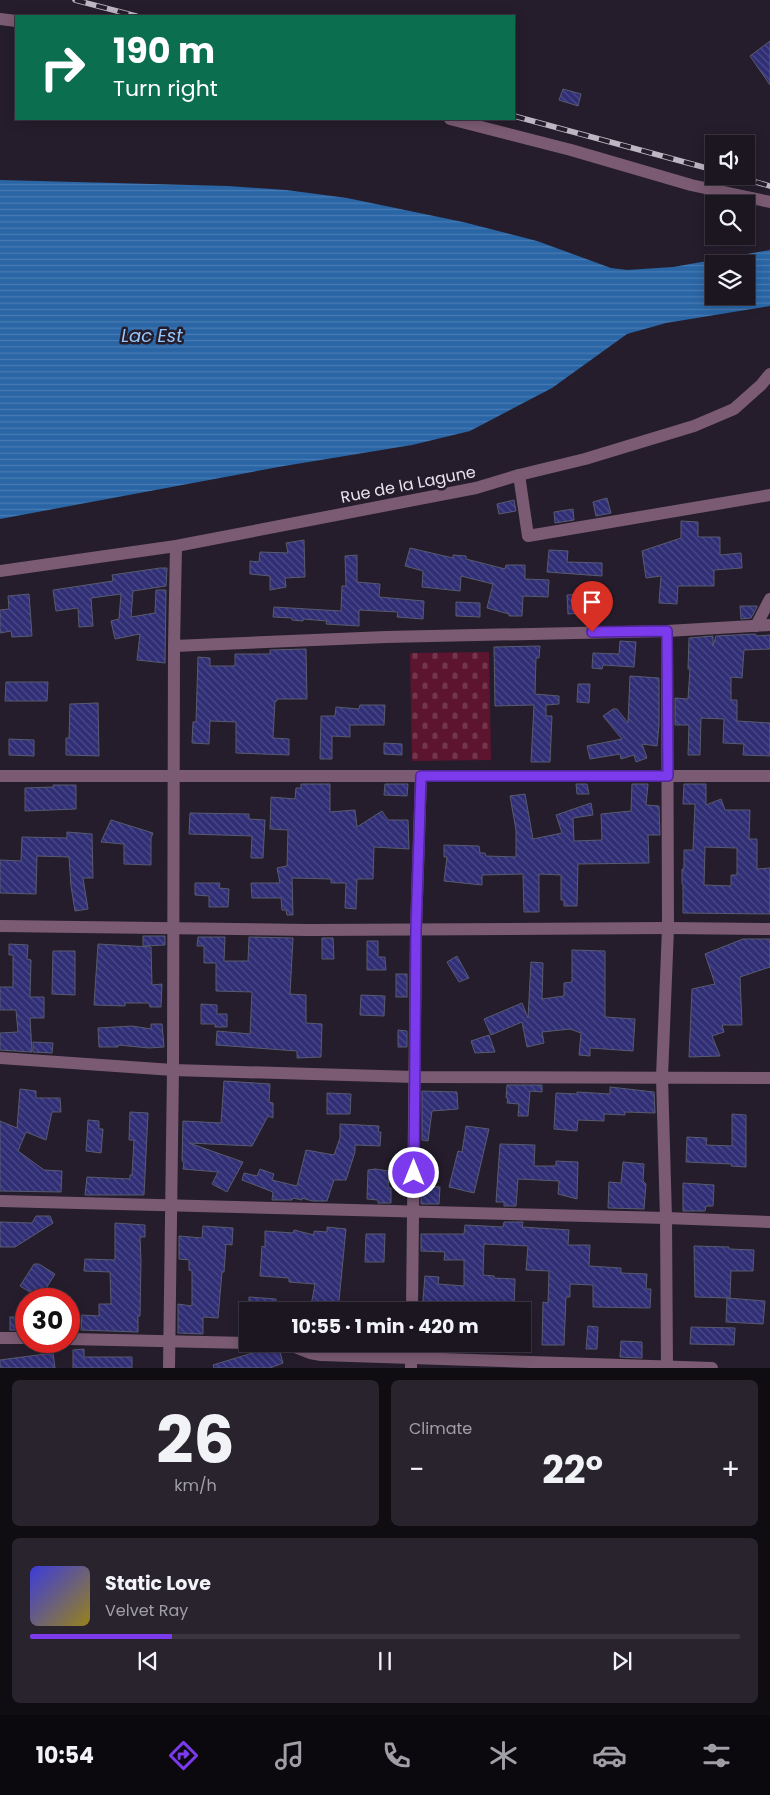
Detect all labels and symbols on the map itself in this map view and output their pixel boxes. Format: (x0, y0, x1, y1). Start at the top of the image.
water label: Lac Est (121, 323, 183, 348)
street label: Rue de la Lagune (339, 460, 478, 509)
pin (571, 581, 613, 632)
position arrow (387, 1146, 439, 1198)
speed limit sign: 30 (15, 1288, 80, 1353)

